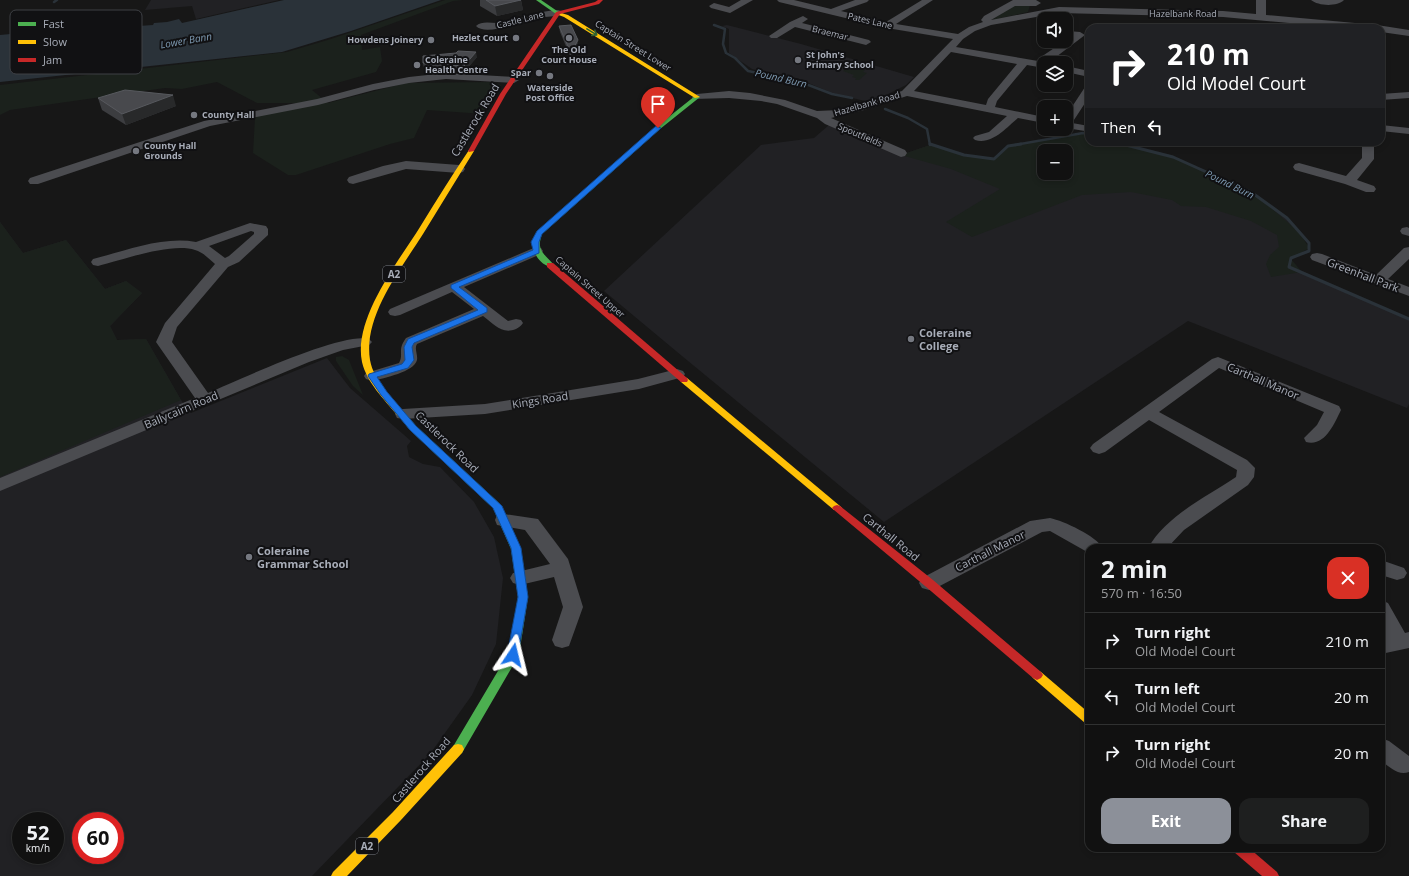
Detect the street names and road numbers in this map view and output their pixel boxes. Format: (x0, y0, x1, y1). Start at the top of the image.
street label: Castle Lane (495, 7, 545, 32)
street label: Hazelbank Road (1149, 7, 1217, 20)
street label: Pates Lane (846, 9, 894, 32)
street label: Captain Street Lower (593, 17, 674, 75)
street label: Braemar (811, 22, 850, 43)
street label: Castlerock Road (447, 81, 502, 159)
street label: Hazelbank Road (833, 88, 901, 119)
street label: Spoutfields (836, 119, 884, 150)
street label: Captain Street Upper (553, 253, 628, 321)
street label: Greenhall Park (1325, 254, 1401, 295)
road number: A2 (383, 266, 405, 282)
street label: Carthall Manor (1225, 359, 1302, 403)
street label: Ballycairn Road (142, 387, 220, 432)
street label: Kings Road (511, 388, 569, 411)
street label: Castlerock Road (412, 408, 482, 476)
street label: Carthall Road (860, 509, 923, 564)
street label: Carthall Manor (952, 526, 1028, 575)
street label: Castlerock Road (388, 734, 453, 806)
road number: A2 (356, 838, 378, 854)

